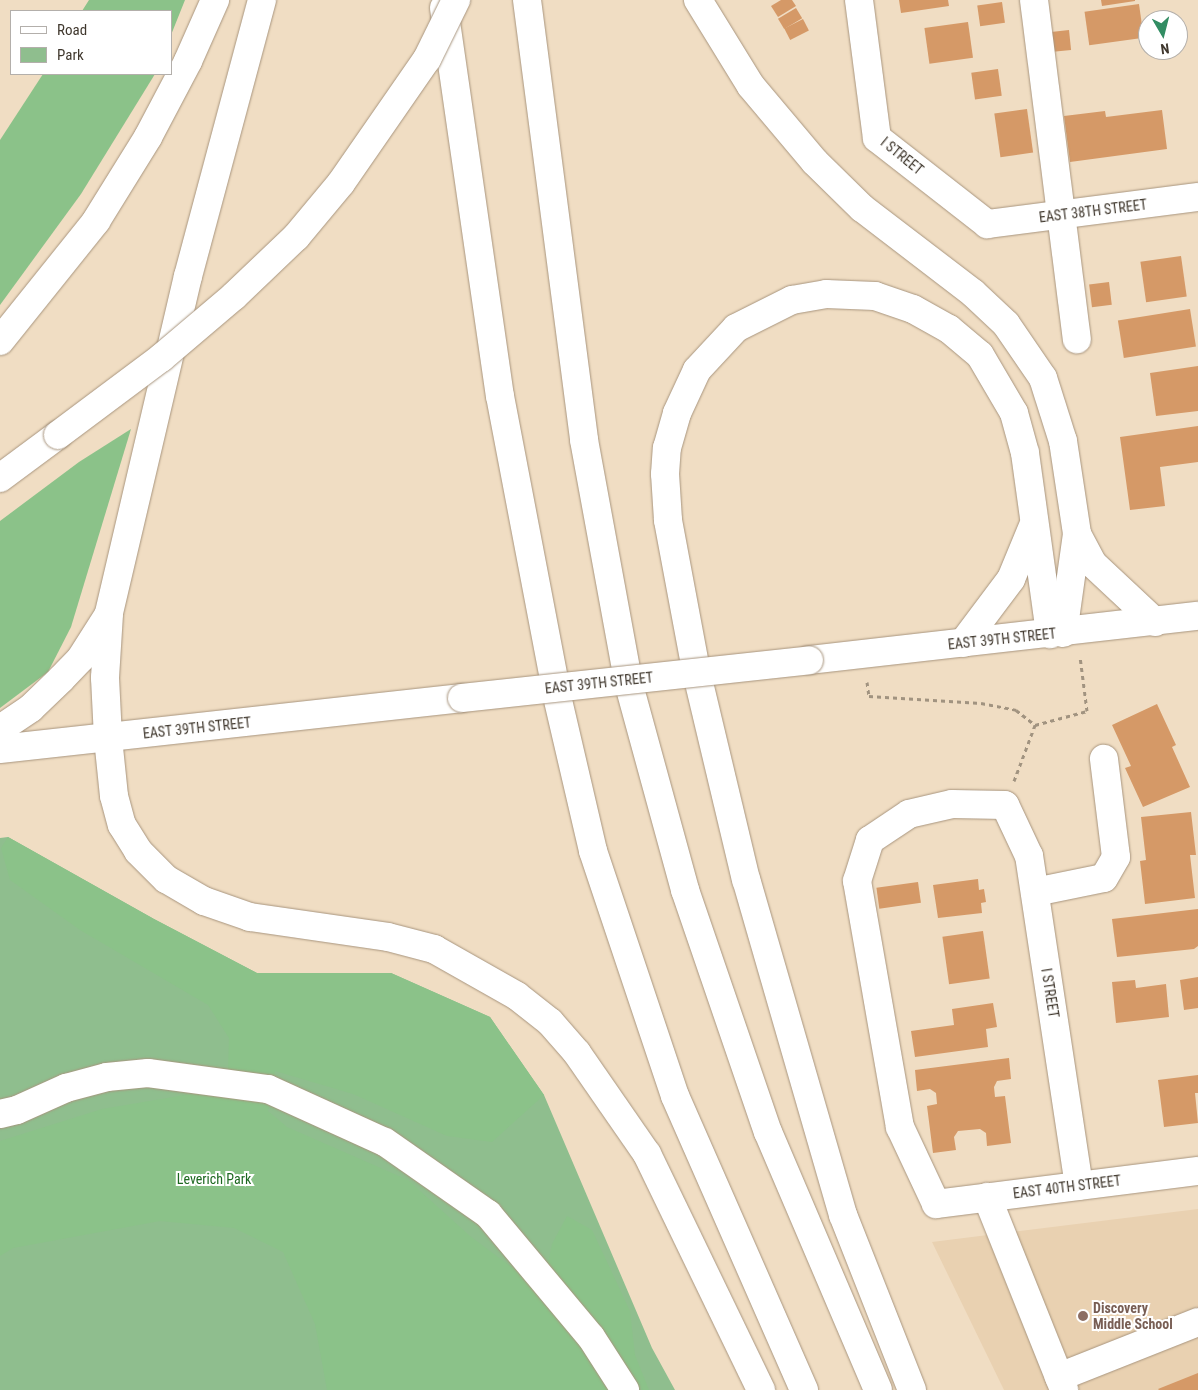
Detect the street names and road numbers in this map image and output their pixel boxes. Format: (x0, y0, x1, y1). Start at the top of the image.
street label: I STREET (877, 134, 927, 178)
street label: EAST 38TH STREET (1038, 196, 1148, 226)
street label: EAST 39TH STREET (947, 625, 1057, 653)
street label: EAST 39TH STREET (544, 669, 654, 697)
street label: EAST 39TH STREET (142, 714, 252, 742)
street label: I STREET (1038, 967, 1062, 1019)
street label: EAST 40TH STREET (1012, 1172, 1122, 1202)

